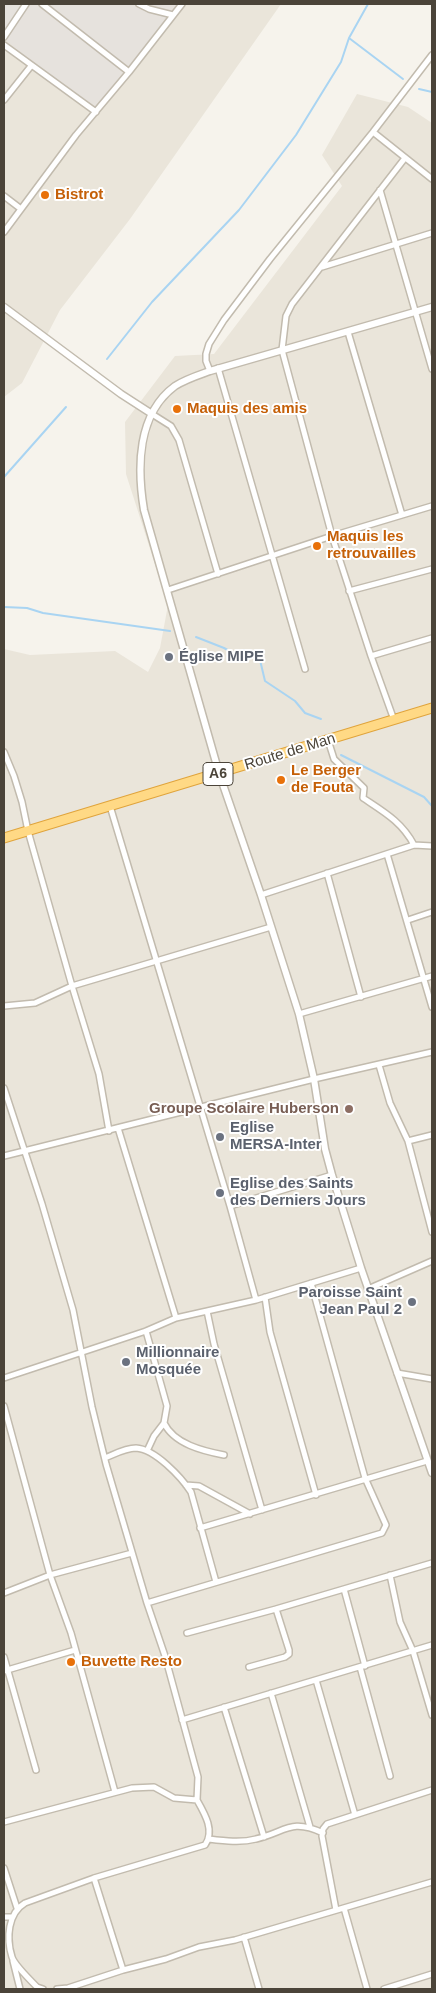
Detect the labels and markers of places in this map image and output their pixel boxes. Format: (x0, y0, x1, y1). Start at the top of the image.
place label: Bistrot (55, 186, 103, 204)
marker: Bistrot (39, 189, 51, 201)
place label: Maquis des amis (187, 400, 307, 418)
marker: Maquis des amis (171, 403, 183, 415)
place label: Maquis les retrouvailles (327, 528, 416, 563)
marker: Maquis les retrouvailles (311, 540, 323, 552)
place label: Église MIPE (179, 648, 264, 666)
marker: Église MIPE (163, 651, 175, 663)
place label: Le Berger de Fouta (291, 762, 361, 797)
marker: Le Berger de Fouta (275, 774, 287, 786)
place label: Groupe Scolaire Huberson (149, 1100, 339, 1118)
marker: Groupe Scolaire Huberson (343, 1103, 355, 1115)
place label: Eglise MERSA-Inter (230, 1119, 322, 1154)
marker: Eglise MERSA-Inter (214, 1131, 226, 1143)
place label: Eglise des Saints des Derniers Jours (230, 1175, 366, 1210)
marker: Eglise des Saints des Derniers Jours (214, 1187, 226, 1199)
place label: Paroisse Saint Jean Paul 2 (299, 1284, 402, 1319)
marker: Paroisse Saint Jean Paul 2 (406, 1296, 418, 1308)
place label: Millionnaire Mosquée (136, 1344, 219, 1379)
marker: Millionnaire Mosquée (120, 1356, 132, 1368)
place label: Buvette Resto (81, 1653, 182, 1671)
marker: Buvette Resto (65, 1656, 77, 1668)

